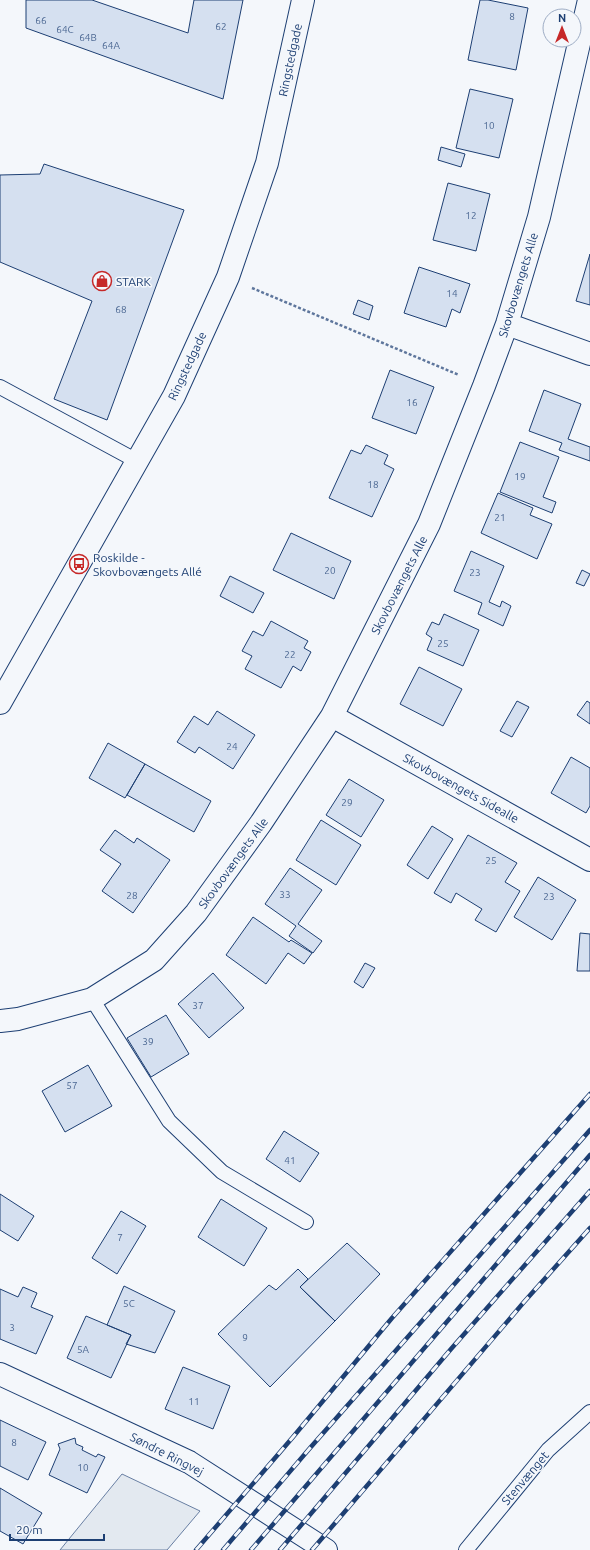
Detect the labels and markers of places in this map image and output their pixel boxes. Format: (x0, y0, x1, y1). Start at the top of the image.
shop icon: STARK (91, 270, 113, 292)
place label: STARK (116, 275, 152, 288)
place label: Roskilde - Skovbovængets Allé (93, 551, 202, 578)
bus stop icon: Roskilde - Skovbovængets Allé (68, 553, 90, 575)

